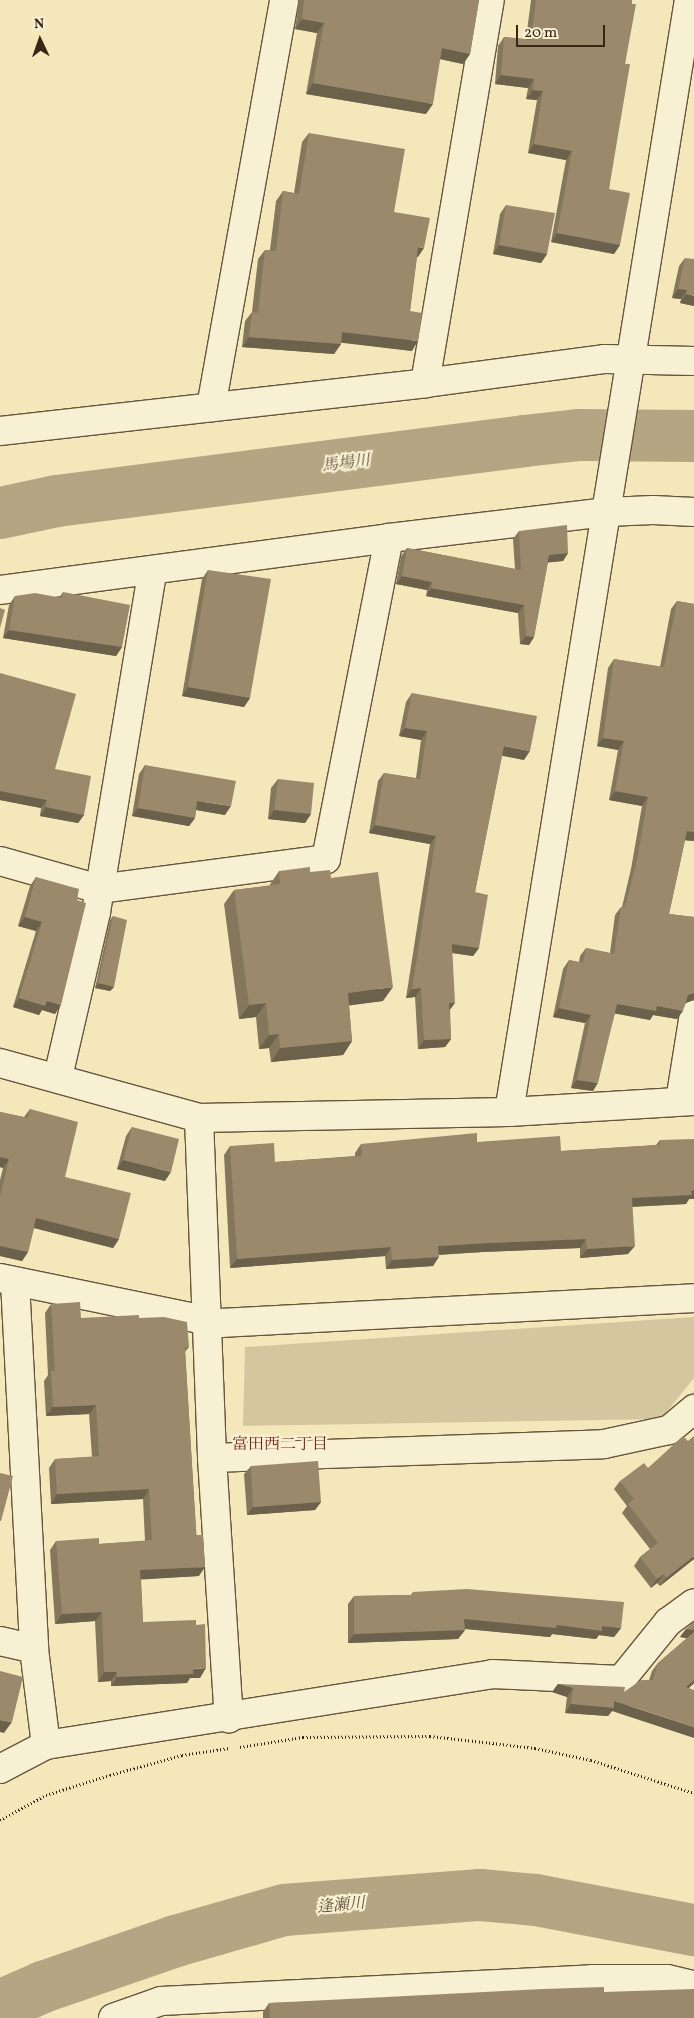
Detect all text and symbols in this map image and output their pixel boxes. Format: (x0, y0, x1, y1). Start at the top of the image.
north arrow (15, 15, 65, 65)
text: N (34, 15, 45, 34)
scale bar (519, 15, 608, 47)
text: 20 m (524, 23, 557, 44)
water label: 馬場川 (321, 452, 371, 476)
district label: 富田西二丁目 (232, 1435, 328, 1455)
water label: 逢瀬川 (316, 1894, 366, 1918)

